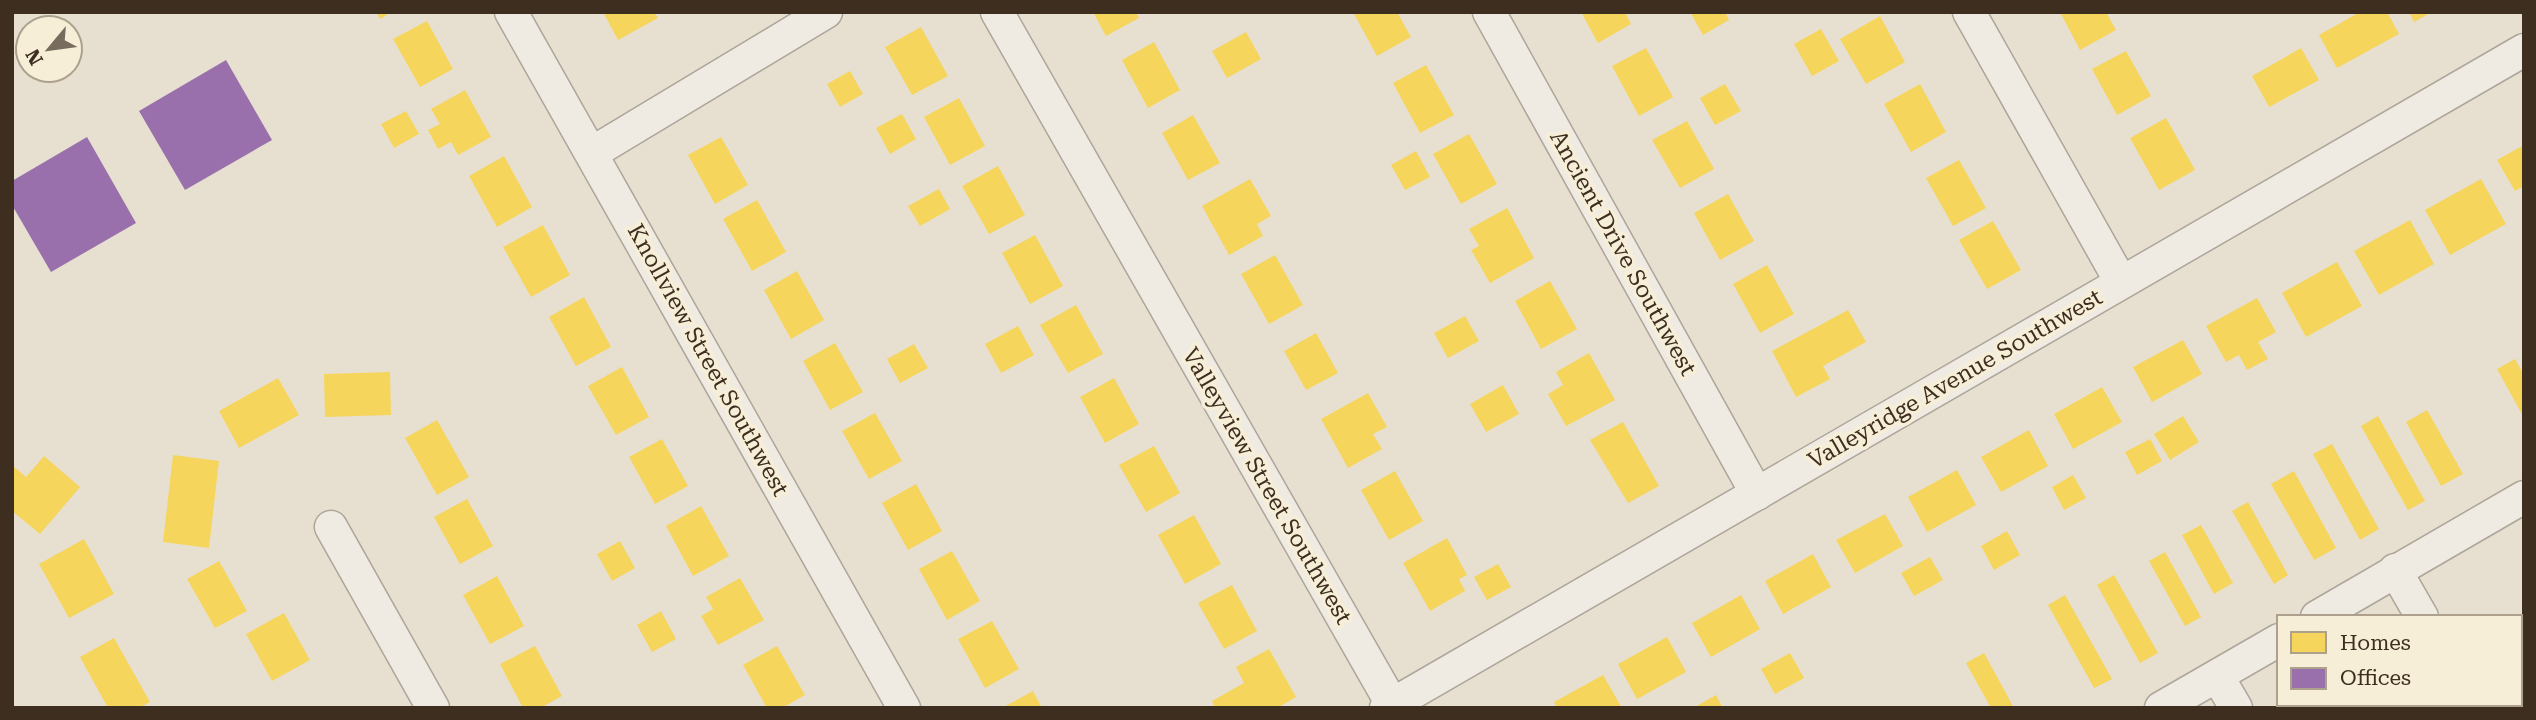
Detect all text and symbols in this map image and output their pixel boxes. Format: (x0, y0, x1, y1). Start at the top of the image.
north arrow (14, 14, 84, 84)
text: N (21, 45, 48, 69)
street label: Ancient Drive Southwest (1544, 126, 1702, 381)
street label: Knollview Street Southwest (622, 219, 794, 501)
street label: Valleyridge Avenue Southwest (1803, 283, 2107, 474)
street label: Valleyview Street Southwest (1177, 343, 1358, 629)
legend (2277, 615, 2522, 706)
text: Homes (2340, 631, 2411, 655)
text: Offices (2340, 666, 2411, 690)

